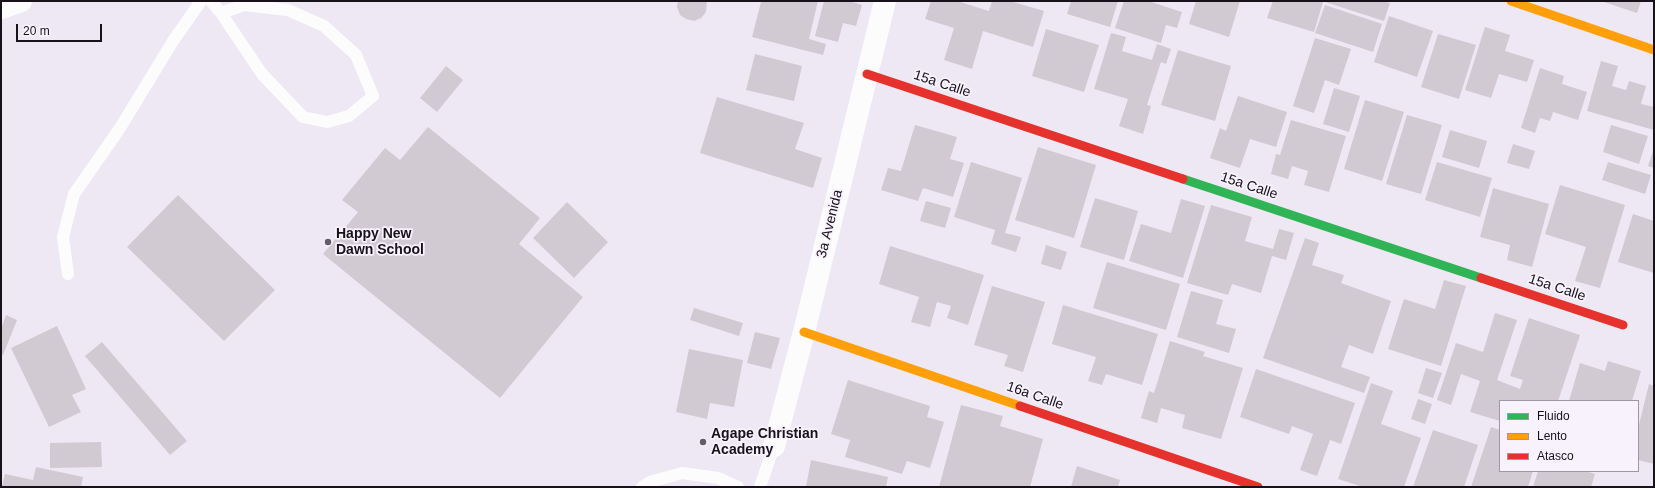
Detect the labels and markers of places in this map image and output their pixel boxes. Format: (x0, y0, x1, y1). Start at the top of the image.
place label: Happy New Dawn School (336, 226, 424, 258)
marker: Happy New Dawn School (323, 237, 333, 247)
place label: Agape Christian Academy (711, 426, 818, 458)
marker: Agape Christian Academy (698, 437, 708, 447)

